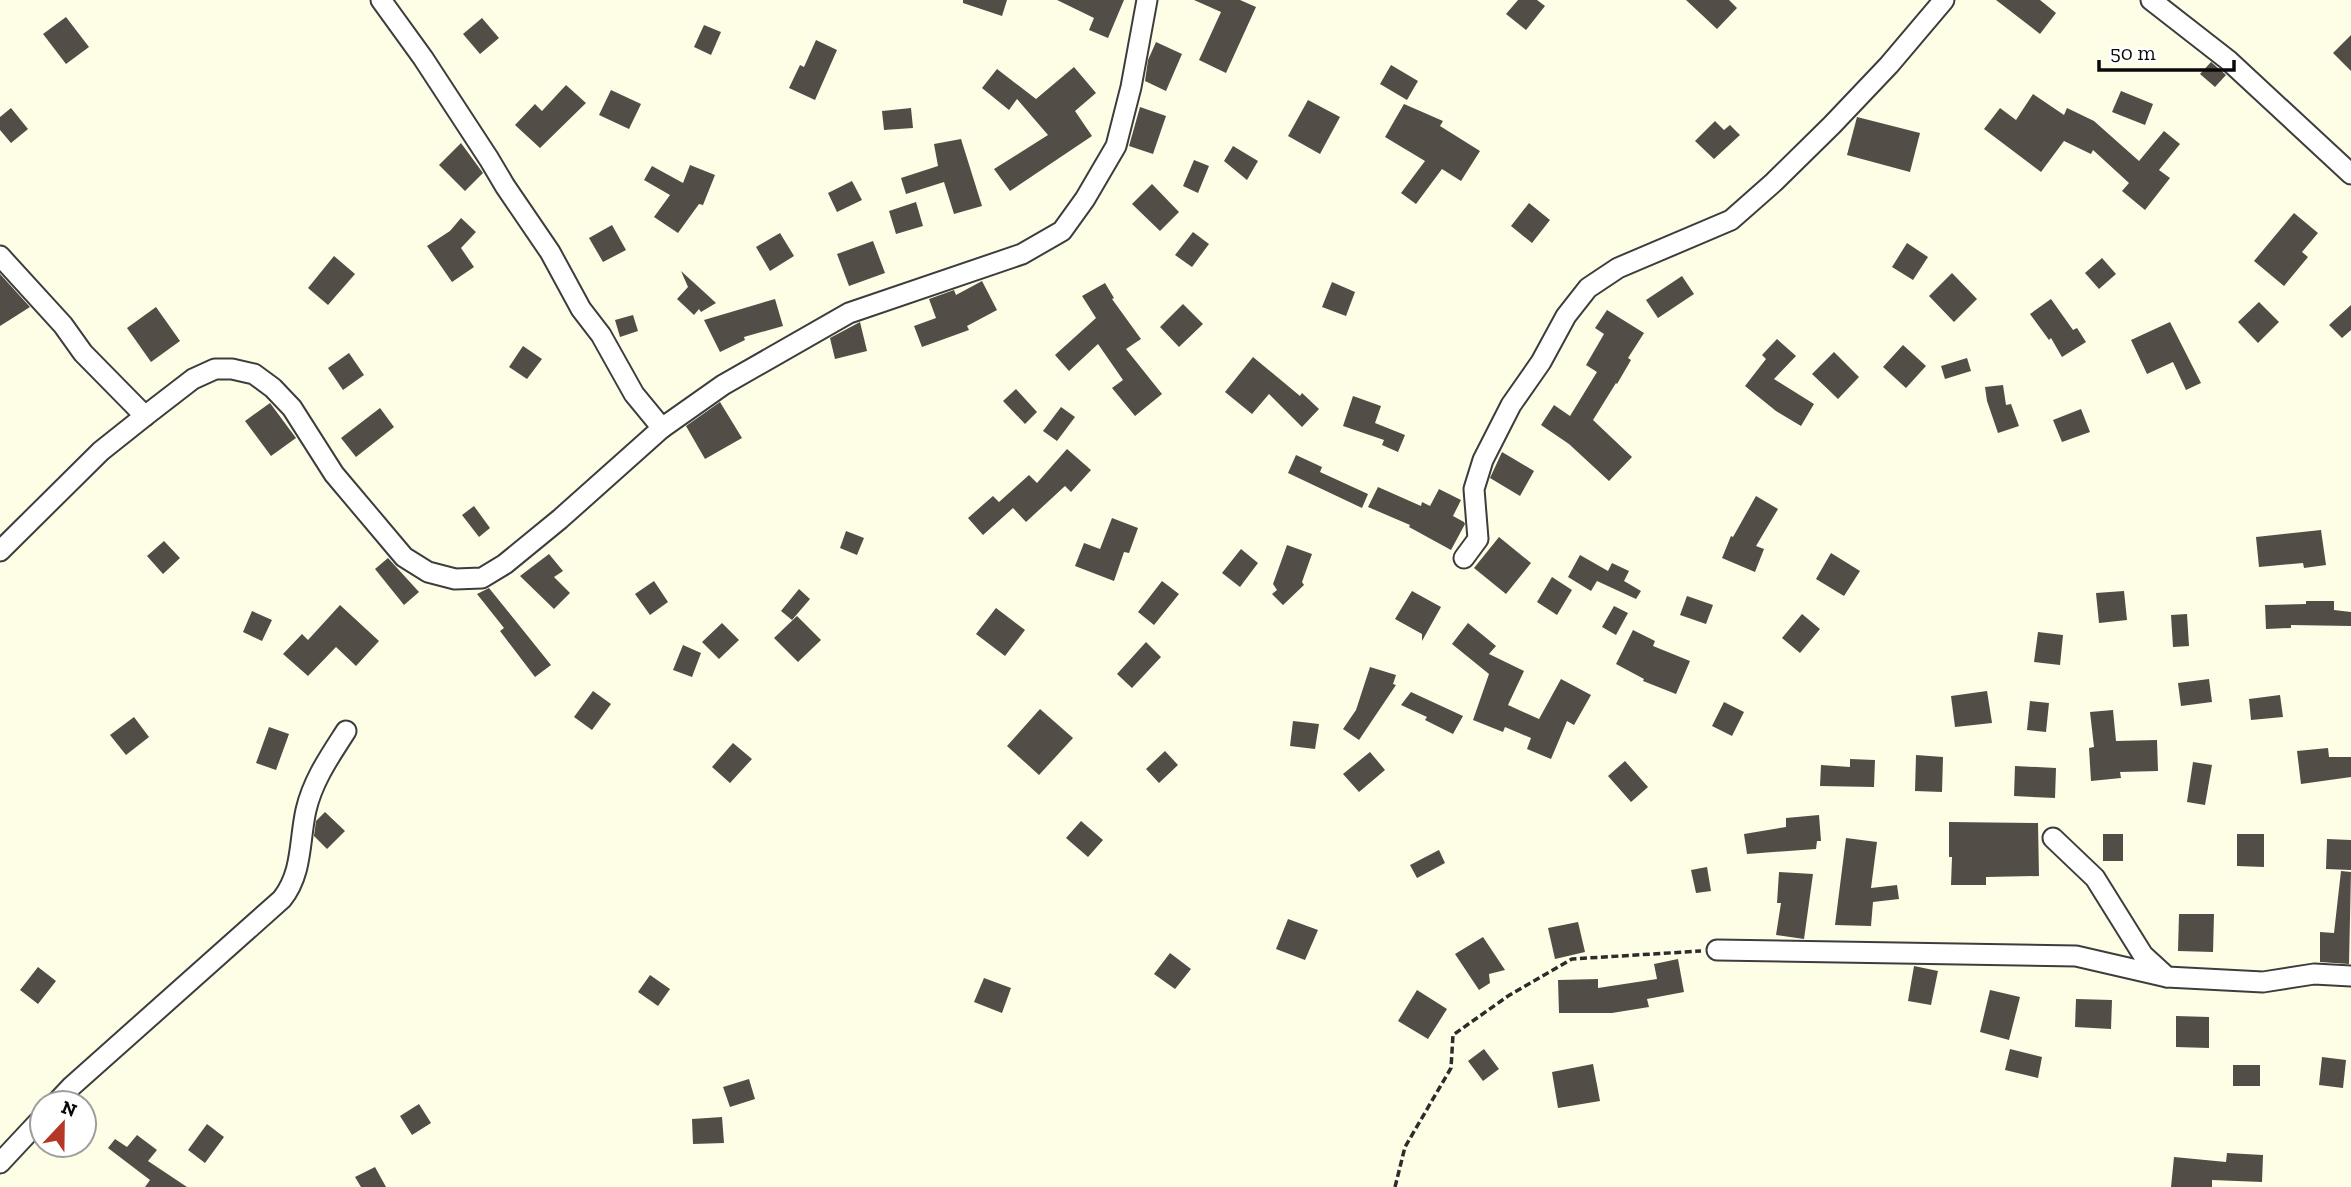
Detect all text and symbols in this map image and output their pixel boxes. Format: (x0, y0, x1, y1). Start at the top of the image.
scale bar (2099, 28, 2234, 72)
text: 50 m (2110, 40, 2156, 65)
north arrow (28, 1089, 98, 1159)
text: N (58, 1095, 80, 1122)

